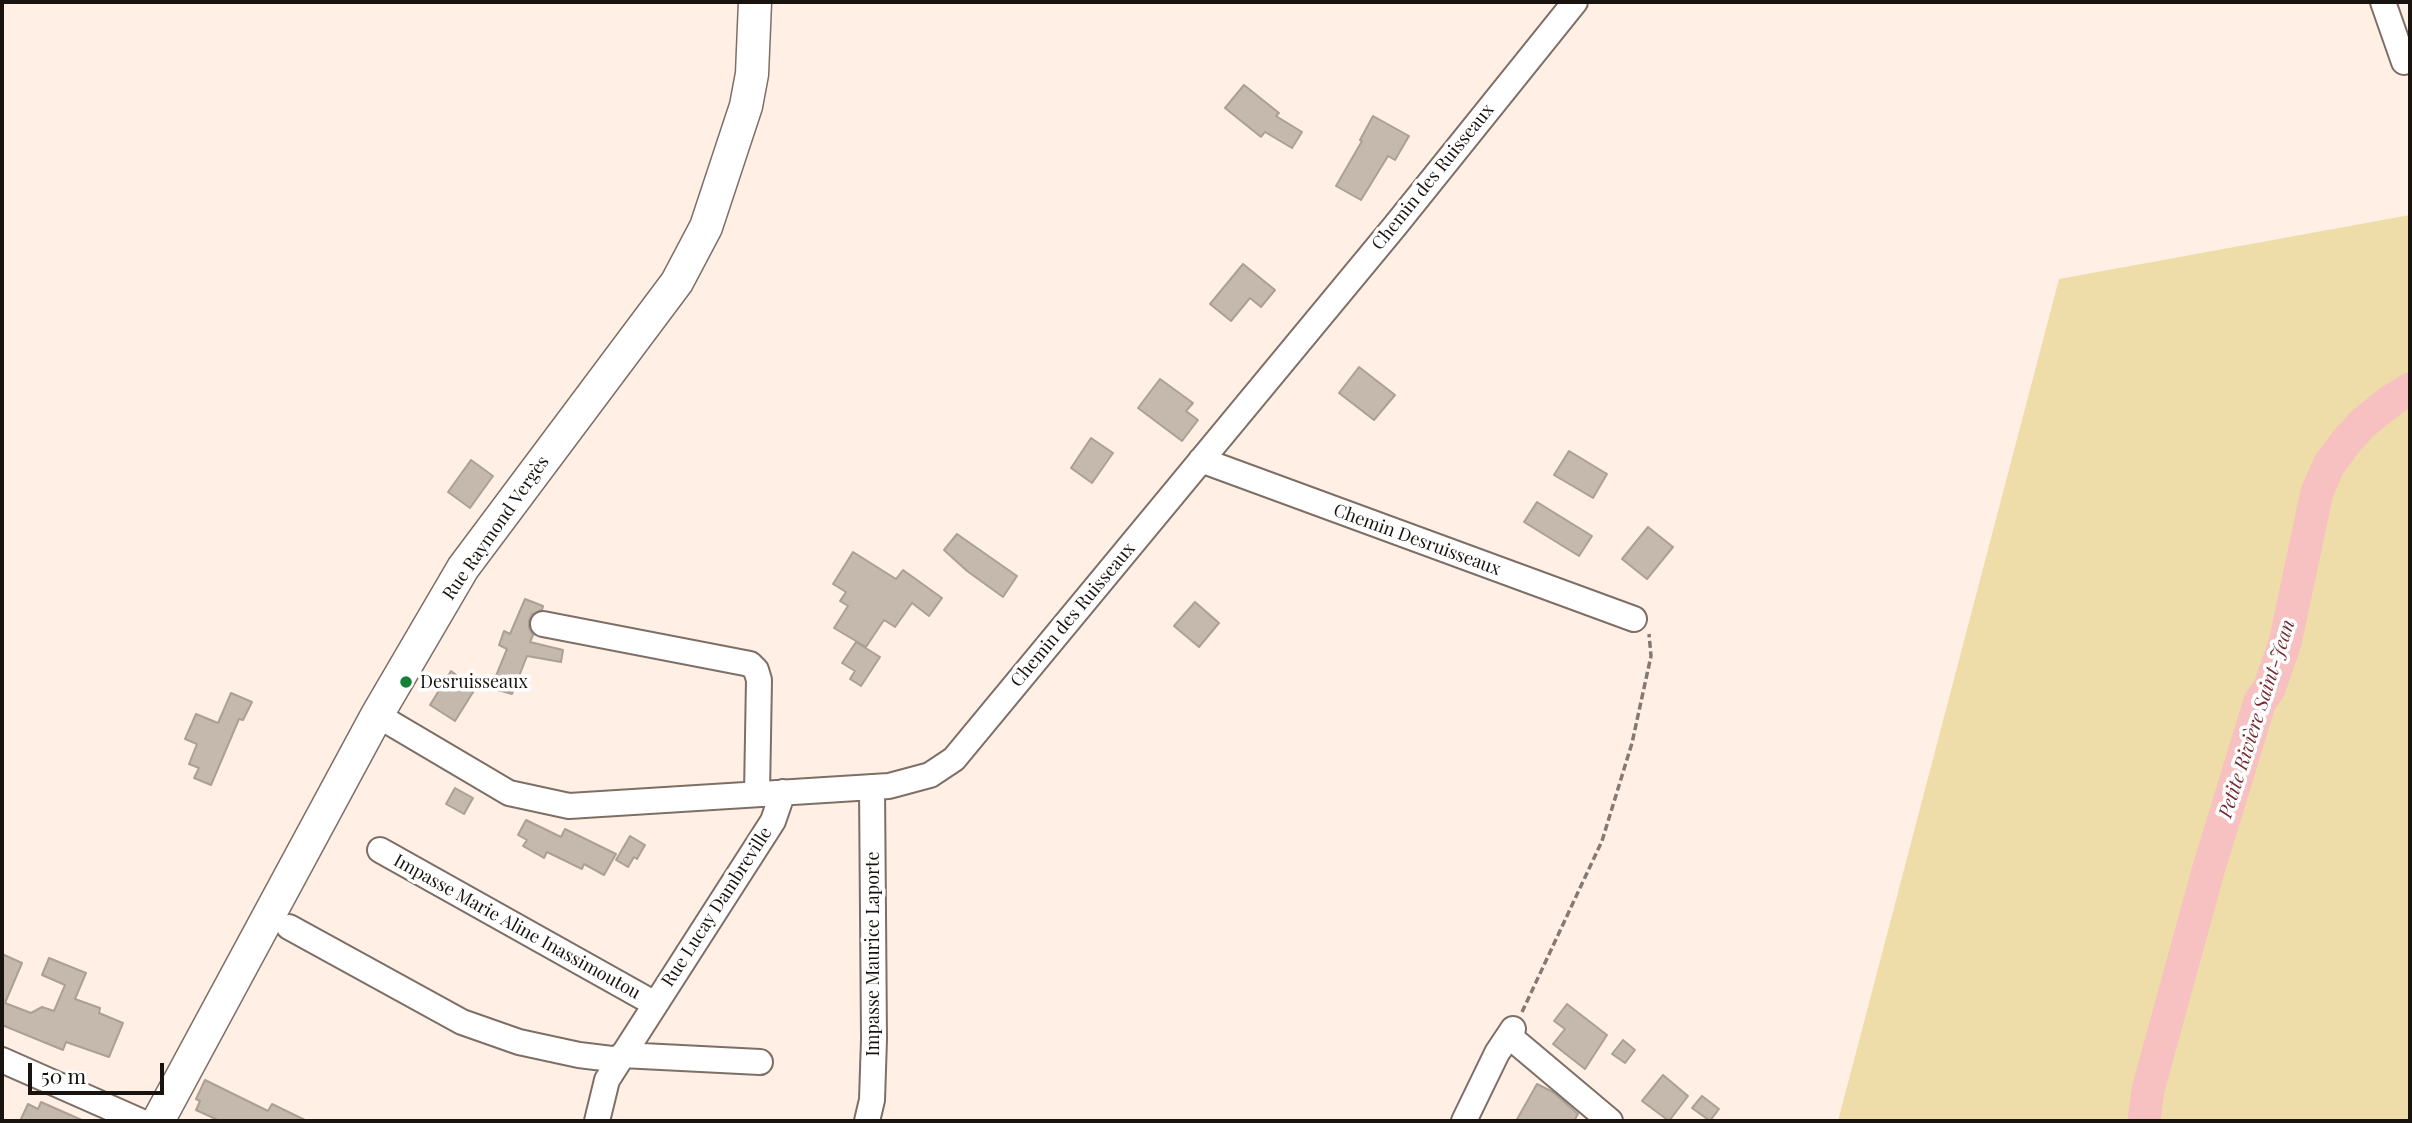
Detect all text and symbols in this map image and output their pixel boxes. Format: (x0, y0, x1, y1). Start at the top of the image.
street label: Chemin des Ruisseaux (1367, 99, 1499, 255)
street label: Rue Raymond Vergès (438, 452, 554, 604)
street label: Chemin Desruisseaux (1330, 500, 1504, 580)
street label: Chemin des Ruisseaux (1006, 538, 1140, 692)
water label: Petite Rivière Saint-Jean (2214, 617, 2300, 821)
place label: Desruisseaux (420, 671, 528, 693)
marker: Desruisseaux (398, 674, 414, 690)
street label: Rue Lucay Dambreville (657, 823, 777, 991)
street label: Impasse Marie Aline Inassimoutou (390, 850, 644, 1004)
street label: Impasse Maurice Laporte (862, 851, 884, 1057)
scale bar (32, 1050, 168, 1094)
text: 50 m (41, 1061, 86, 1089)

